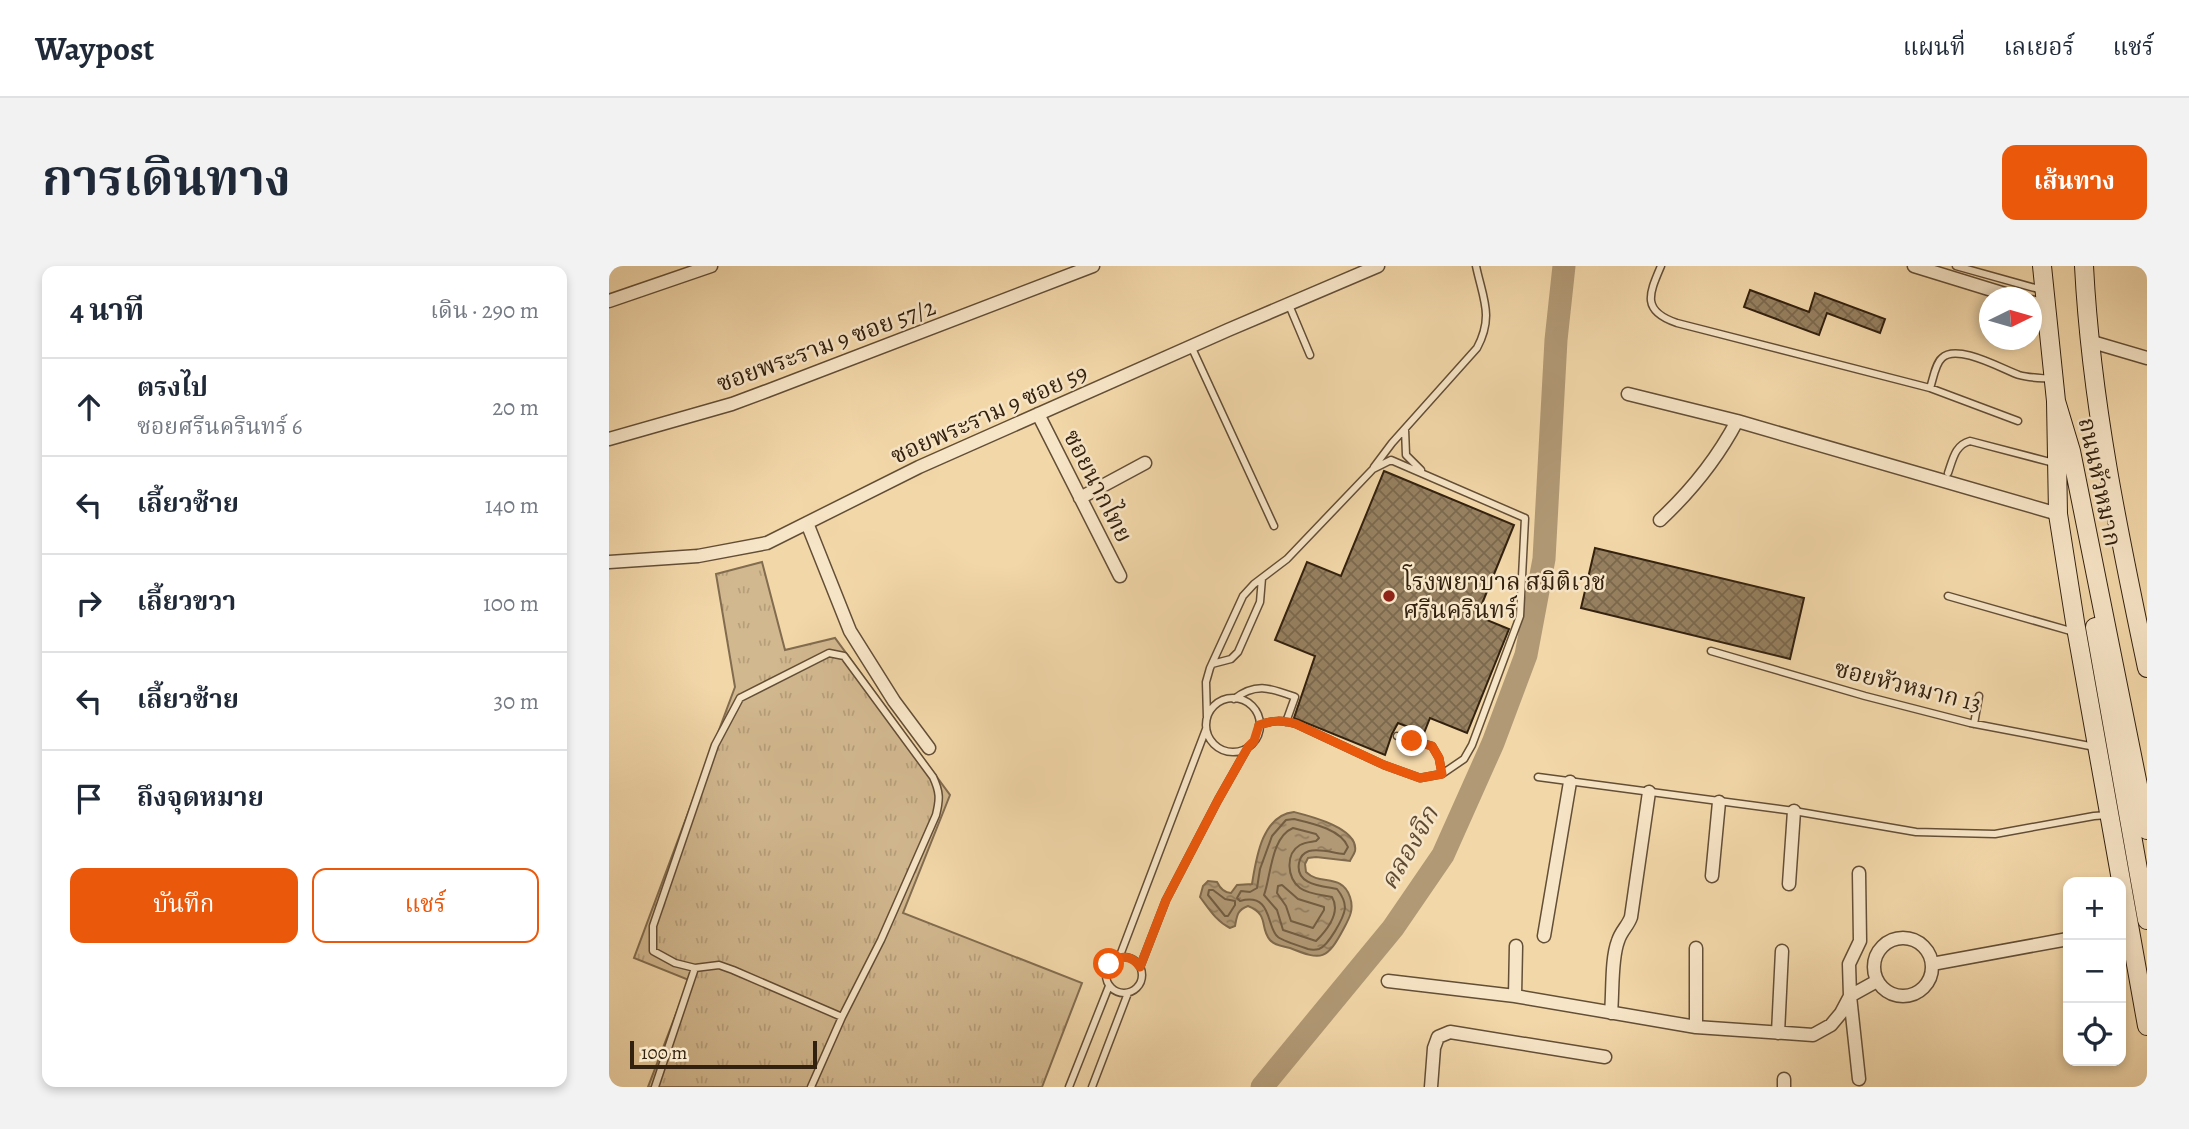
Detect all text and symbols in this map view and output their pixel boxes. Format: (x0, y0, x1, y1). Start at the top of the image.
text: Waypost (35, 26, 154, 71)
text: แผนที่ (1903, 31, 1966, 63)
text: เลเยอร์ (2004, 31, 2075, 63)
text: แชร์ (2113, 31, 2154, 63)
text: การเดินทาง (42, 145, 291, 212)
button: เส้นทาง (2002, 145, 2147, 220)
north arrow (1979, 287, 2042, 350)
text: 4 นาที (70, 290, 144, 330)
street label: ซอยพระราม 9 ซอย 57/2 (712, 290, 940, 400)
text: เดิน · 290 m (430, 295, 539, 326)
street label: ซอยพระราม 9 ซอย 59 (886, 356, 1092, 472)
text: ตรงไป (137, 370, 208, 405)
icon: ahead (70, 388, 108, 426)
text: 20 m (492, 392, 539, 423)
text: ซอยศรีนครินทร์ 6 (137, 411, 302, 442)
street label: ถนนหัวหมาก (2071, 415, 2129, 549)
street label: ซอยนากไทย (1056, 423, 1142, 548)
icon: left (70, 486, 108, 524)
text: เลี้ยวซ้าย (137, 486, 239, 521)
text: 140 m (485, 490, 539, 521)
place label: โรงพยาบาล สมิติเวช ศรีนครินทร์ (1402, 564, 1606, 626)
icon: right (70, 584, 108, 622)
text: เลี้ยวขวา (137, 584, 236, 619)
text: 100 m (483, 588, 539, 619)
marker: โรงพยาบาล สมิติเวช ศรีนครินทร์ (1381, 588, 1397, 604)
street label: ซอยหัวหมาก 13 (1831, 652, 1985, 720)
icon: left (70, 682, 108, 720)
text: เลี้ยวซ้าย (137, 682, 239, 717)
text: 30 m (493, 686, 539, 717)
route end (1396, 725, 1427, 756)
icon: arrive (70, 780, 108, 818)
text: ถึงจุดหมาย (137, 780, 264, 815)
water label: คลองจิก (1371, 799, 1447, 896)
button: บันทึก (70, 868, 298, 943)
button: แชร์ (312, 868, 539, 943)
map controls (2063, 877, 2126, 1066)
button: + (2063, 877, 2126, 940)
button: − (2063, 940, 2126, 1003)
route start (1093, 948, 1124, 979)
button: locate (2063, 1003, 2126, 1066)
scale bar (630, 1038, 817, 1070)
text: 100 m (641, 1040, 687, 1066)

